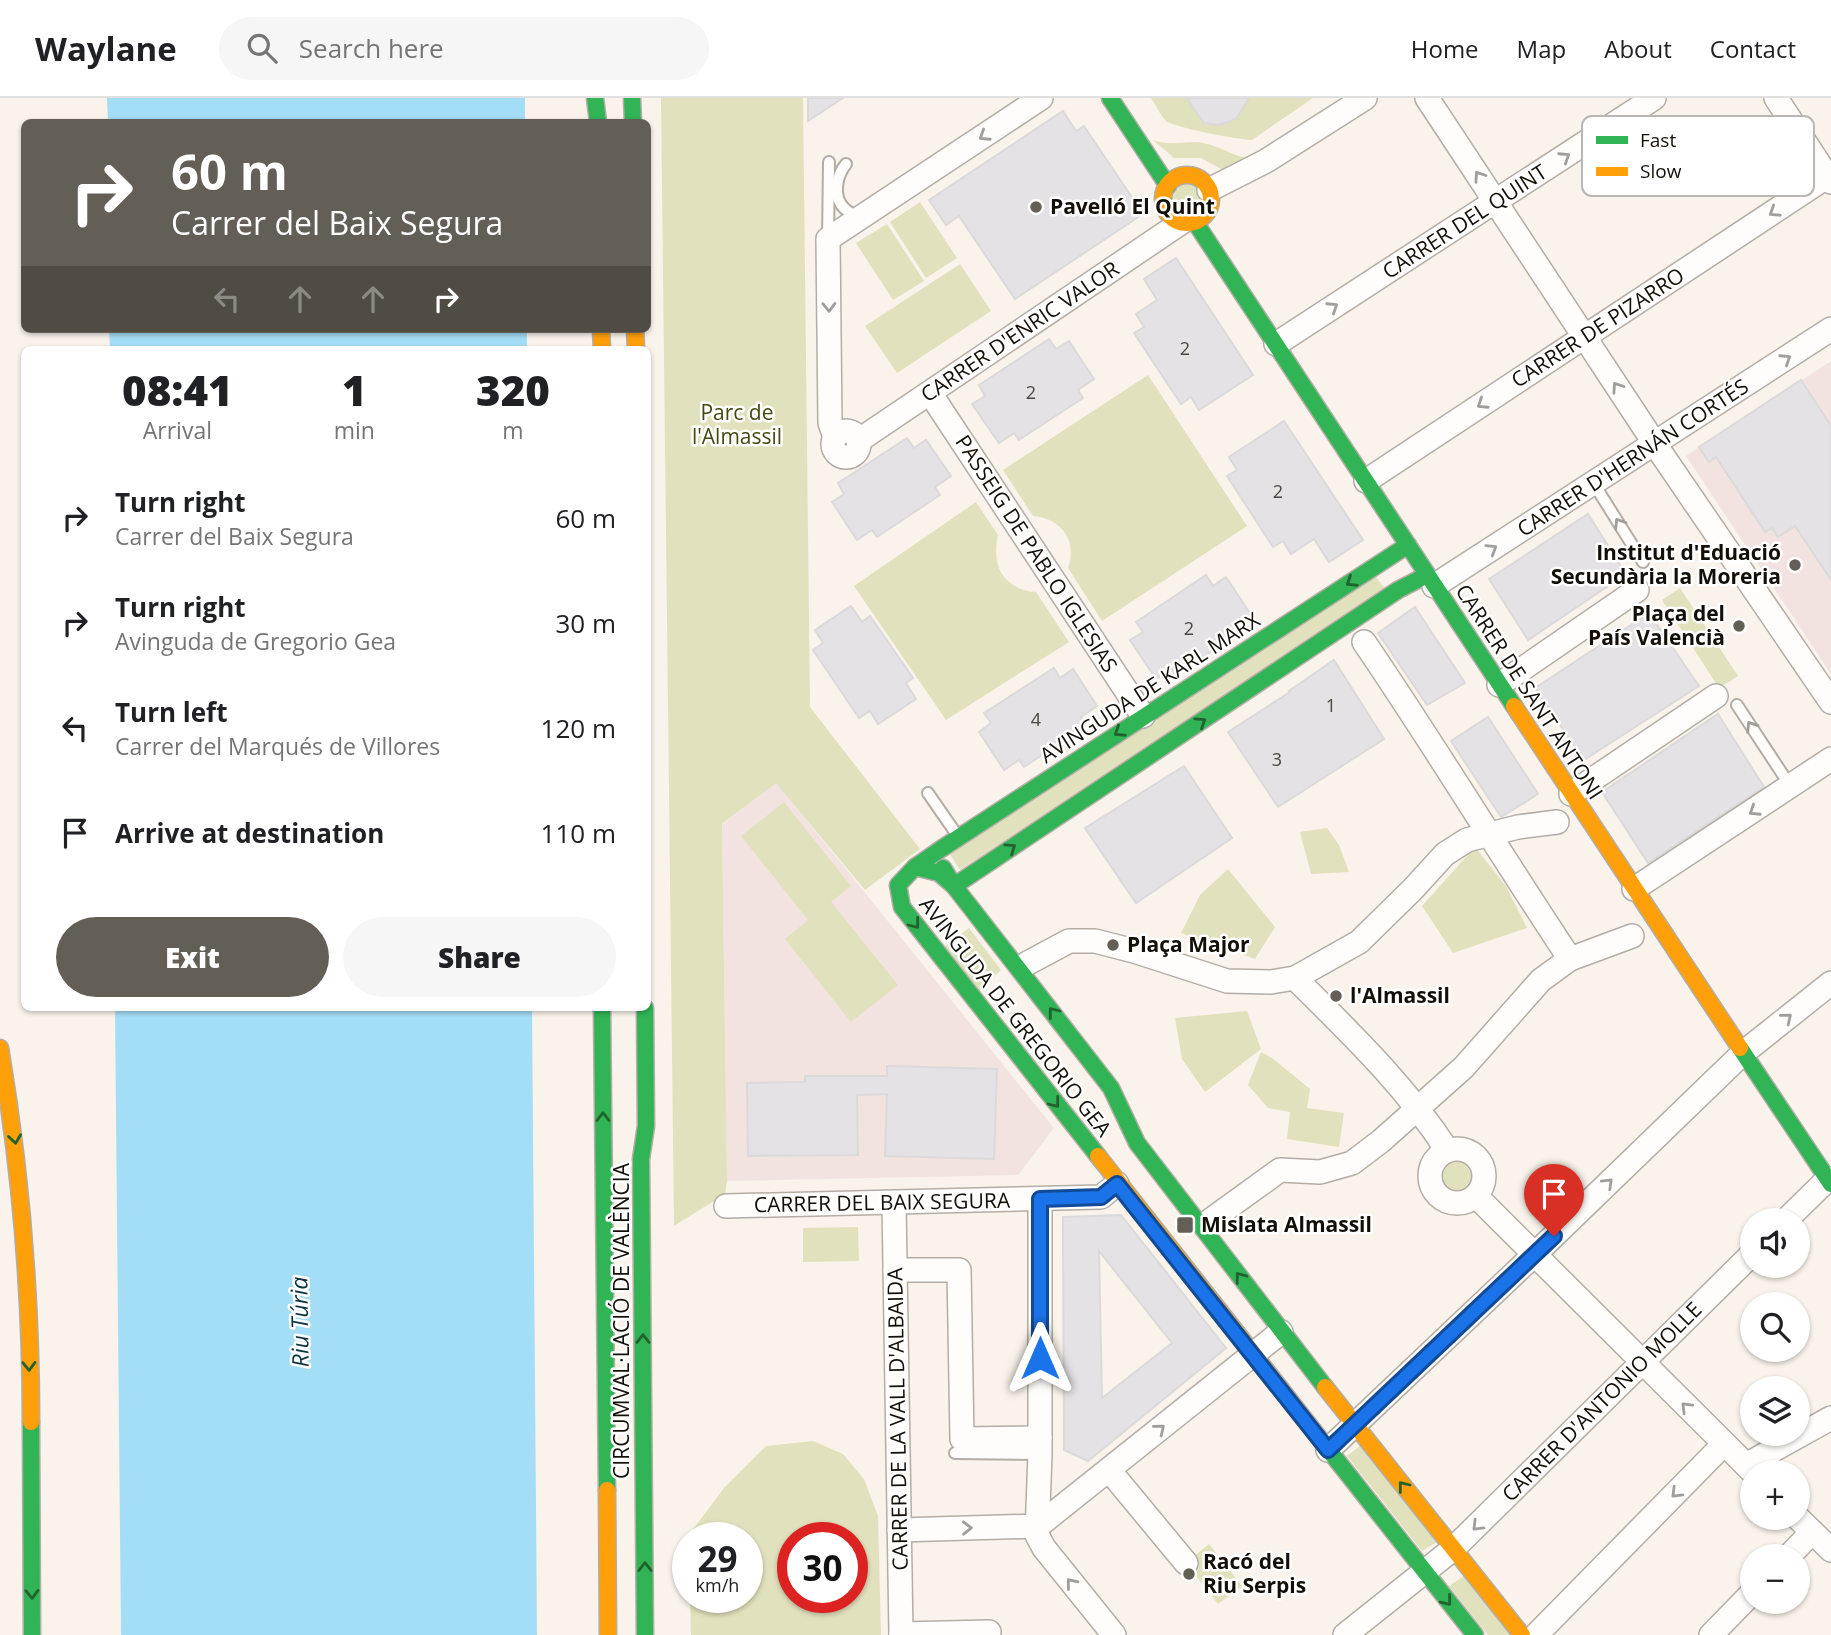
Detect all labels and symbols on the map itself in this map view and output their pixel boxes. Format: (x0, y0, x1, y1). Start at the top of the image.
legend (1582, 116, 1814, 196)
one-way arrow (979, 127, 992, 140)
text: Fast (1640, 127, 1676, 153)
one-way arrow (1557, 152, 1570, 165)
street label: CARRER DEL QUINT (1377, 157, 1552, 285)
text: Slow (1640, 158, 1682, 184)
one-way arrow (1475, 171, 1487, 184)
place label: Pavelló El Quint (1050, 192, 1215, 220)
marker: Pavelló El Quint (1028, 199, 1044, 215)
one-way arrow (1769, 204, 1782, 216)
street label: CARRER D'ENRIC VALOR (915, 254, 1124, 408)
street label: CARRER DE PIZARRO (1506, 261, 1689, 394)
one-way arrow (821, 302, 836, 313)
one-way arrow (1325, 303, 1338, 316)
house number: 2 (1180, 336, 1190, 360)
one-way arrow (1778, 354, 1791, 367)
street label: CARRER D'HERNÁN CORTÉS (1512, 372, 1753, 542)
house number: 2 (1026, 380, 1036, 404)
one-way arrow (1613, 382, 1625, 395)
one-way arrow (1477, 396, 1490, 409)
park label: Parc de l'Almassil (692, 398, 782, 450)
street label: PASSEIG DE PABLO IGLESIAS (949, 429, 1124, 678)
house number: 2 (1273, 479, 1283, 503)
one-way arrow (1614, 517, 1627, 530)
place label: Institut d'Eduació Secundària la Moreria (1551, 538, 1781, 590)
one-way arrow (1484, 545, 1497, 558)
marker: Institut d'Eduació Secundària la Moreria (1787, 557, 1803, 573)
one-way arrow (1346, 574, 1359, 587)
street label: CARRER DE SANT ANTONI (1450, 579, 1610, 804)
place label: Plaça del País Valencià (1588, 599, 1725, 651)
street label: AVINGUDA DE KARL MARX (1034, 605, 1266, 769)
house number: 2 (1184, 616, 1194, 640)
marker: Plaça del País Valencià (1731, 618, 1747, 634)
house number: 1 (1326, 693, 1336, 717)
house number: 4 (1031, 707, 1041, 731)
one-way arrow (1193, 717, 1206, 730)
one-way arrow (1746, 720, 1759, 733)
one-way arrow (1114, 724, 1127, 737)
house number: 3 (1272, 747, 1282, 771)
one-way arrow (1749, 802, 1762, 815)
one-way arrow (1003, 844, 1016, 856)
street label: AVINGUDA DE GREGORIO GEA (913, 891, 1119, 1142)
one-way arrow (906, 916, 919, 928)
place label: Plaça Major (1127, 930, 1250, 958)
marker: Plaça Major (1105, 937, 1121, 953)
place label: l'Almassil (1350, 981, 1450, 1009)
marker: l'Almassil (1328, 988, 1344, 1004)
one-way arrow (1048, 1008, 1061, 1020)
one-way arrow (1780, 1013, 1792, 1026)
one-way arrow (1046, 1095, 1059, 1108)
one-way arrow (595, 1111, 611, 1121)
one-way arrow (7, 1133, 22, 1145)
street label: CIRCUMVAL·LACIÓ DE VALÈNCIA (607, 1162, 635, 1479)
pin (1524, 1164, 1584, 1236)
one-way arrow (1600, 1179, 1613, 1192)
street label: CARRER DEL BAIX SEGURA (754, 1186, 1011, 1218)
place label: Mislata Almassil (1201, 1210, 1372, 1238)
marker: Mislata Almassil (1175, 1215, 1195, 1235)
street label: CARRER DE LA VALL D'ALBAIDA (880, 1267, 914, 1571)
one-way arrow (1235, 1273, 1248, 1285)
water label: Riu Túria (282, 1276, 316, 1368)
street label: CARRER D'ANTONIO MOLLE (1495, 1295, 1707, 1507)
position arrow (1003, 1321, 1077, 1395)
one-way arrow (635, 1334, 651, 1344)
one-way arrow (21, 1361, 37, 1372)
one-way arrow (1682, 1402, 1695, 1415)
one-way arrow (1153, 1424, 1165, 1437)
one-way arrow (1398, 1482, 1411, 1494)
one-way arrow (1671, 1485, 1684, 1498)
one-way arrow (1473, 1518, 1485, 1530)
one-way arrow (962, 1520, 973, 1536)
speed limit sign: 30 (777, 1522, 868, 1613)
place label: Racó del Riu Serpis (1203, 1547, 1306, 1599)
one-way arrow (637, 1561, 652, 1572)
marker: Racó del Riu Serpis (1181, 1566, 1197, 1582)
one-way arrow (1067, 1578, 1080, 1590)
one-way arrow (24, 1589, 40, 1599)
one-way arrow (1439, 1593, 1452, 1605)

